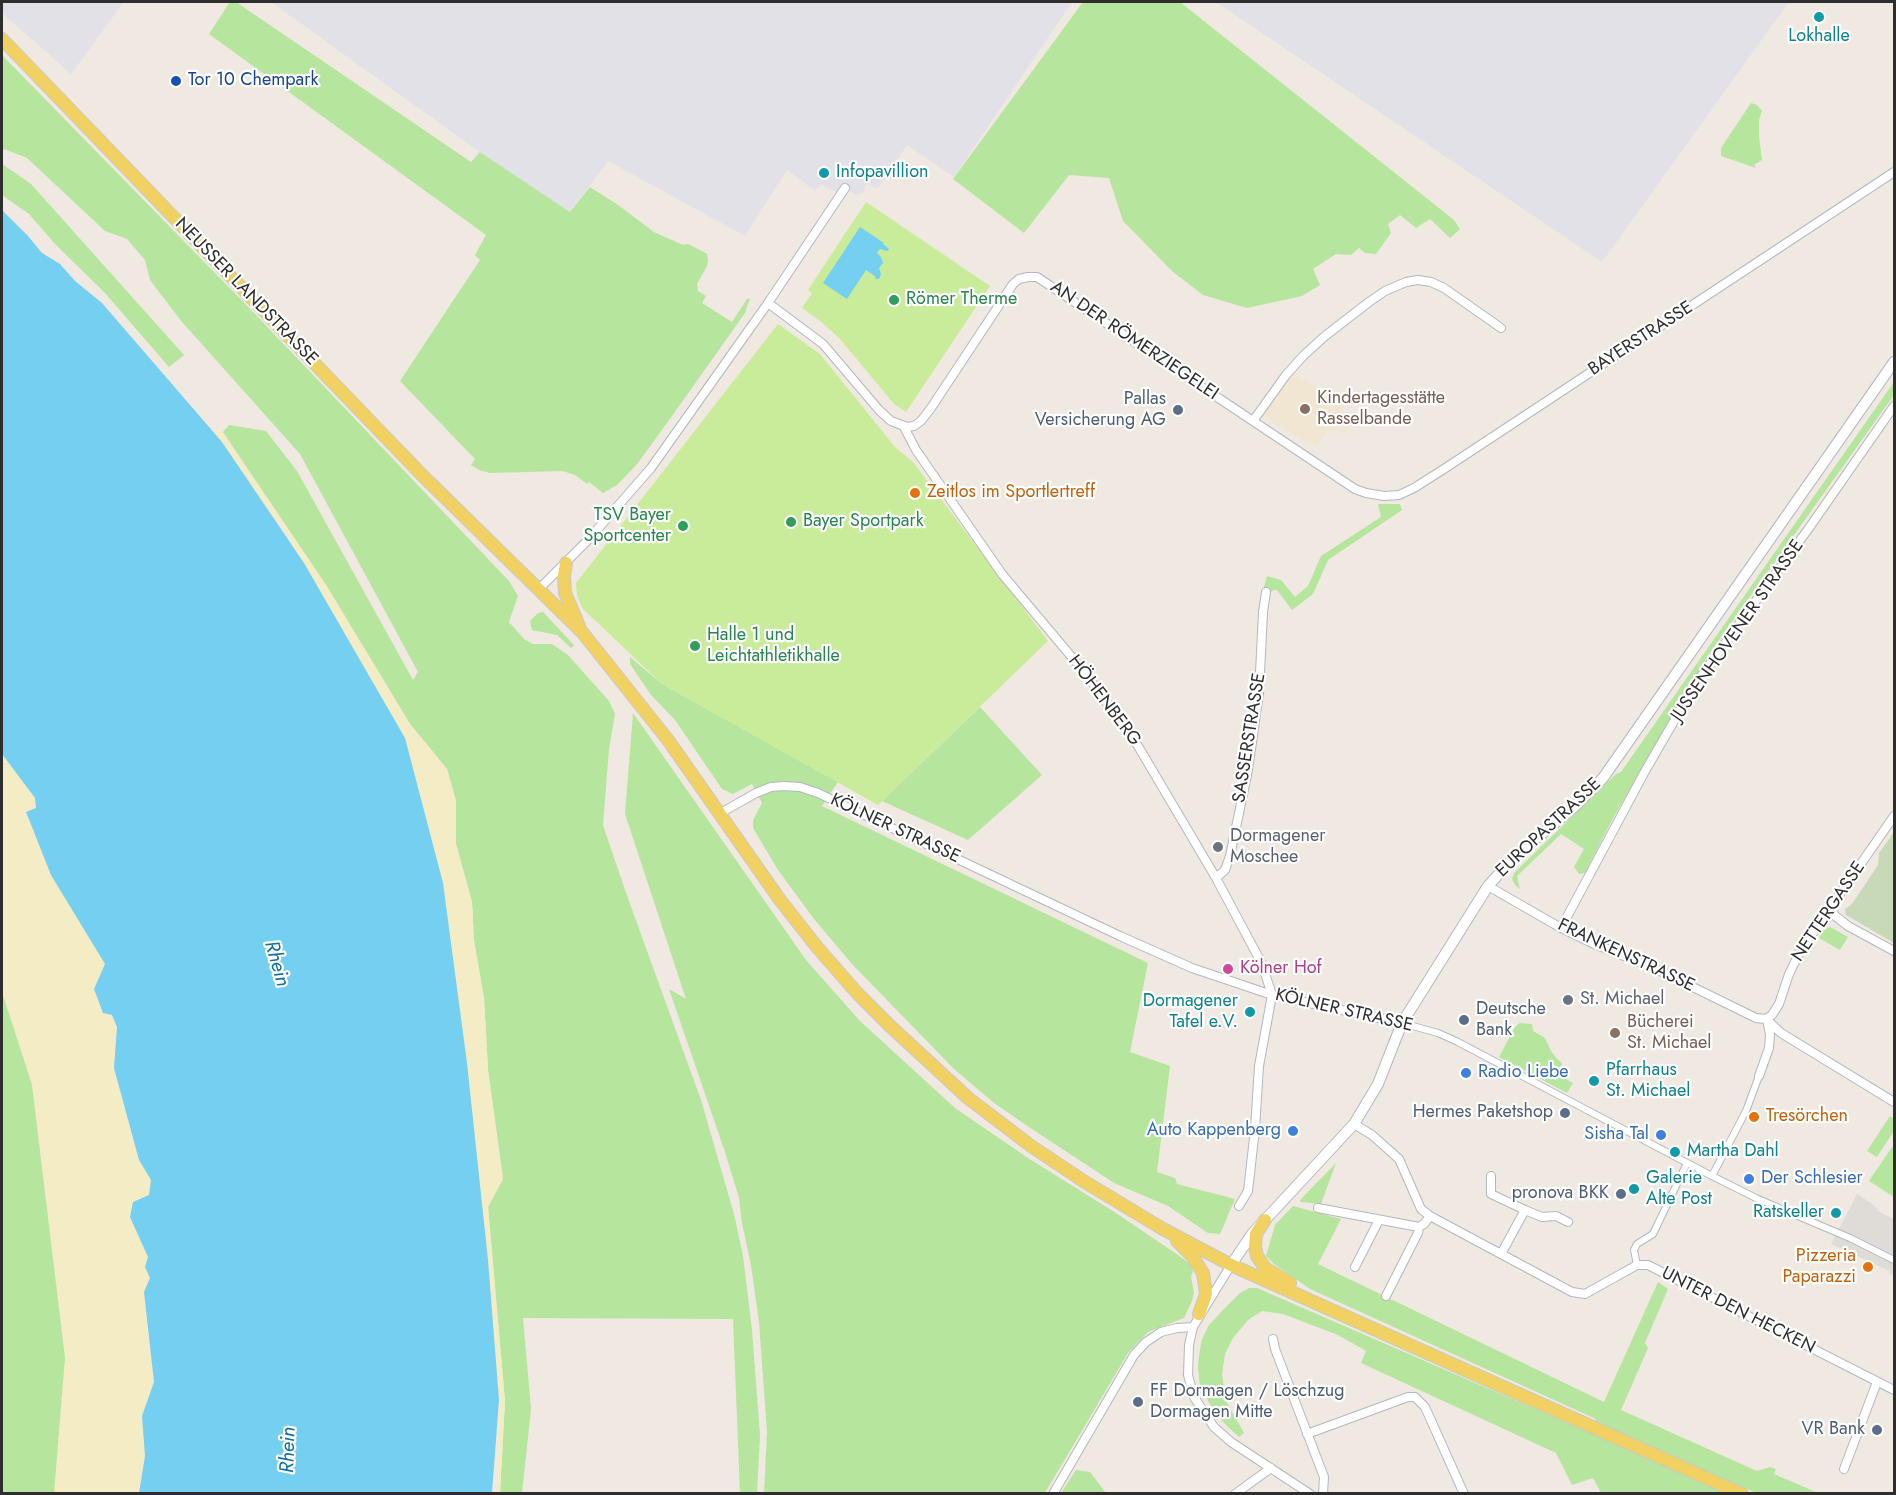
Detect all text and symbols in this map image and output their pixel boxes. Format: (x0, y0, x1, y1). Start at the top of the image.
marker: Lokhalle (1812, 10, 1826, 24)
place label: Lokhalle (1788, 26, 1850, 48)
place label: Tor 10 Chempark (188, 70, 318, 92)
marker: Tor 10 Chempark (169, 74, 183, 88)
place label: Infopavillion (836, 162, 929, 184)
marker: Infopavillion (817, 166, 831, 180)
street label: NEUSSER LANDSTRASSE (170, 214, 322, 370)
street label: AN DER RÖMERZIEGELEI (1046, 277, 1222, 405)
place label: Römer Therme (906, 289, 1017, 311)
marker: Römer Therme (887, 293, 901, 307)
street label: BAYERSTRASSE (1585, 297, 1697, 381)
place label: Kindertagesstätte Rasselbande (1317, 388, 1445, 430)
place label: Pallas Versicherung AG (1035, 389, 1166, 432)
marker: Kindertagesstätte Rasselbande (1298, 402, 1312, 416)
marker: Pallas Versicherung AG (1171, 403, 1185, 417)
place label: Zeitlos im Sportlertreff (927, 482, 1095, 504)
marker: Zeitlos im Sportlertreff (908, 486, 922, 500)
place label: TSV Bayer Sportcenter (583, 505, 671, 548)
place label: Bayer Sportpark (803, 511, 924, 533)
marker: Bayer Sportpark (784, 515, 798, 529)
marker: TSV Bayer Sportcenter (676, 519, 690, 533)
street label: JUSSENHOVENER STRASSE (1667, 536, 1809, 726)
place label: Halle 1 und Leichtathletikhalle (707, 625, 840, 668)
marker: Halle 1 und Leichtathletikhalle (688, 639, 702, 653)
street label: HÖHENBERG (1063, 651, 1145, 751)
street label: SASSERSTRASSE (1229, 671, 1271, 805)
street label: EUROPASTRASSE (1492, 774, 1606, 882)
street label: KÖLNER STRASSE (827, 789, 963, 869)
place label: Dormagener Moschee (1230, 826, 1325, 868)
marker: Dormagener Moschee (1211, 840, 1225, 854)
street label: NETTERGASSE (1788, 858, 1870, 966)
street label: FRANKENSTRASSE (1554, 915, 1698, 997)
water label: Rhein (258, 938, 294, 990)
place label: Kölner Hof (1240, 958, 1322, 980)
marker: Kölner Hof (1221, 962, 1235, 976)
street label: KÖLNER STRASSE (1273, 985, 1415, 1037)
place label: St. Michael (1580, 989, 1664, 1011)
place label: Dormagener Tafel e.V. (1143, 991, 1238, 1034)
marker: St. Michael (1561, 993, 1575, 1007)
place label: Deutsche Bank (1476, 999, 1546, 1042)
marker: Dormagener Tafel e.V. (1243, 1005, 1257, 1019)
place label: Bücherei St. Michael (1627, 1012, 1711, 1054)
marker: Deutsche Bank (1457, 1013, 1471, 1027)
marker: Bücherei St. Michael (1608, 1026, 1622, 1040)
place label: Pfarrhaus St. Michael (1606, 1060, 1690, 1102)
place label: Radio Liebe (1478, 1062, 1568, 1084)
marker: Radio Liebe (1459, 1066, 1473, 1080)
marker: Pfarrhaus St. Michael (1587, 1074, 1601, 1088)
place label: Hermes Paketshop (1413, 1102, 1553, 1124)
marker: Hermes Paketshop (1558, 1106, 1572, 1120)
place label: Tresörchen (1766, 1106, 1848, 1128)
marker: Tresörchen (1747, 1110, 1761, 1124)
place label: Auto Kappenberg (1147, 1120, 1281, 1142)
marker: Auto Kappenberg (1286, 1124, 1300, 1138)
place label: Sisha Tal (1584, 1124, 1649, 1146)
marker: Sisha Tal (1654, 1128, 1668, 1142)
place label: Martha Dahl (1687, 1141, 1779, 1163)
marker: Martha Dahl (1668, 1145, 1682, 1159)
place label: Galerie Alte Post (1646, 1168, 1712, 1210)
place label: Der Schlesier (1761, 1168, 1863, 1190)
marker: Der Schlesier (1742, 1172, 1756, 1186)
marker: Galerie Alte Post (1627, 1182, 1641, 1196)
place label: pronova BKK (1512, 1183, 1609, 1205)
marker: pronova BKK (1614, 1187, 1628, 1201)
place label: Ratskeller (1753, 1202, 1824, 1224)
marker: Ratskeller (1829, 1206, 1843, 1220)
place label: Pizzeria Paparazzi (1782, 1246, 1856, 1288)
marker: Pizzeria Paparazzi (1861, 1260, 1875, 1274)
street label: UNTER DEN HECKEN (1658, 1263, 1818, 1359)
place label: FF Dormagen / Löschzug Dormagen Mitte (1150, 1381, 1344, 1424)
marker: FF Dormagen / Löschzug Dormagen Mitte (1131, 1395, 1145, 1409)
place label: VR Bank (1802, 1419, 1865, 1441)
marker: VR Bank (1870, 1423, 1884, 1437)
water label: Rhein (276, 1426, 302, 1474)

